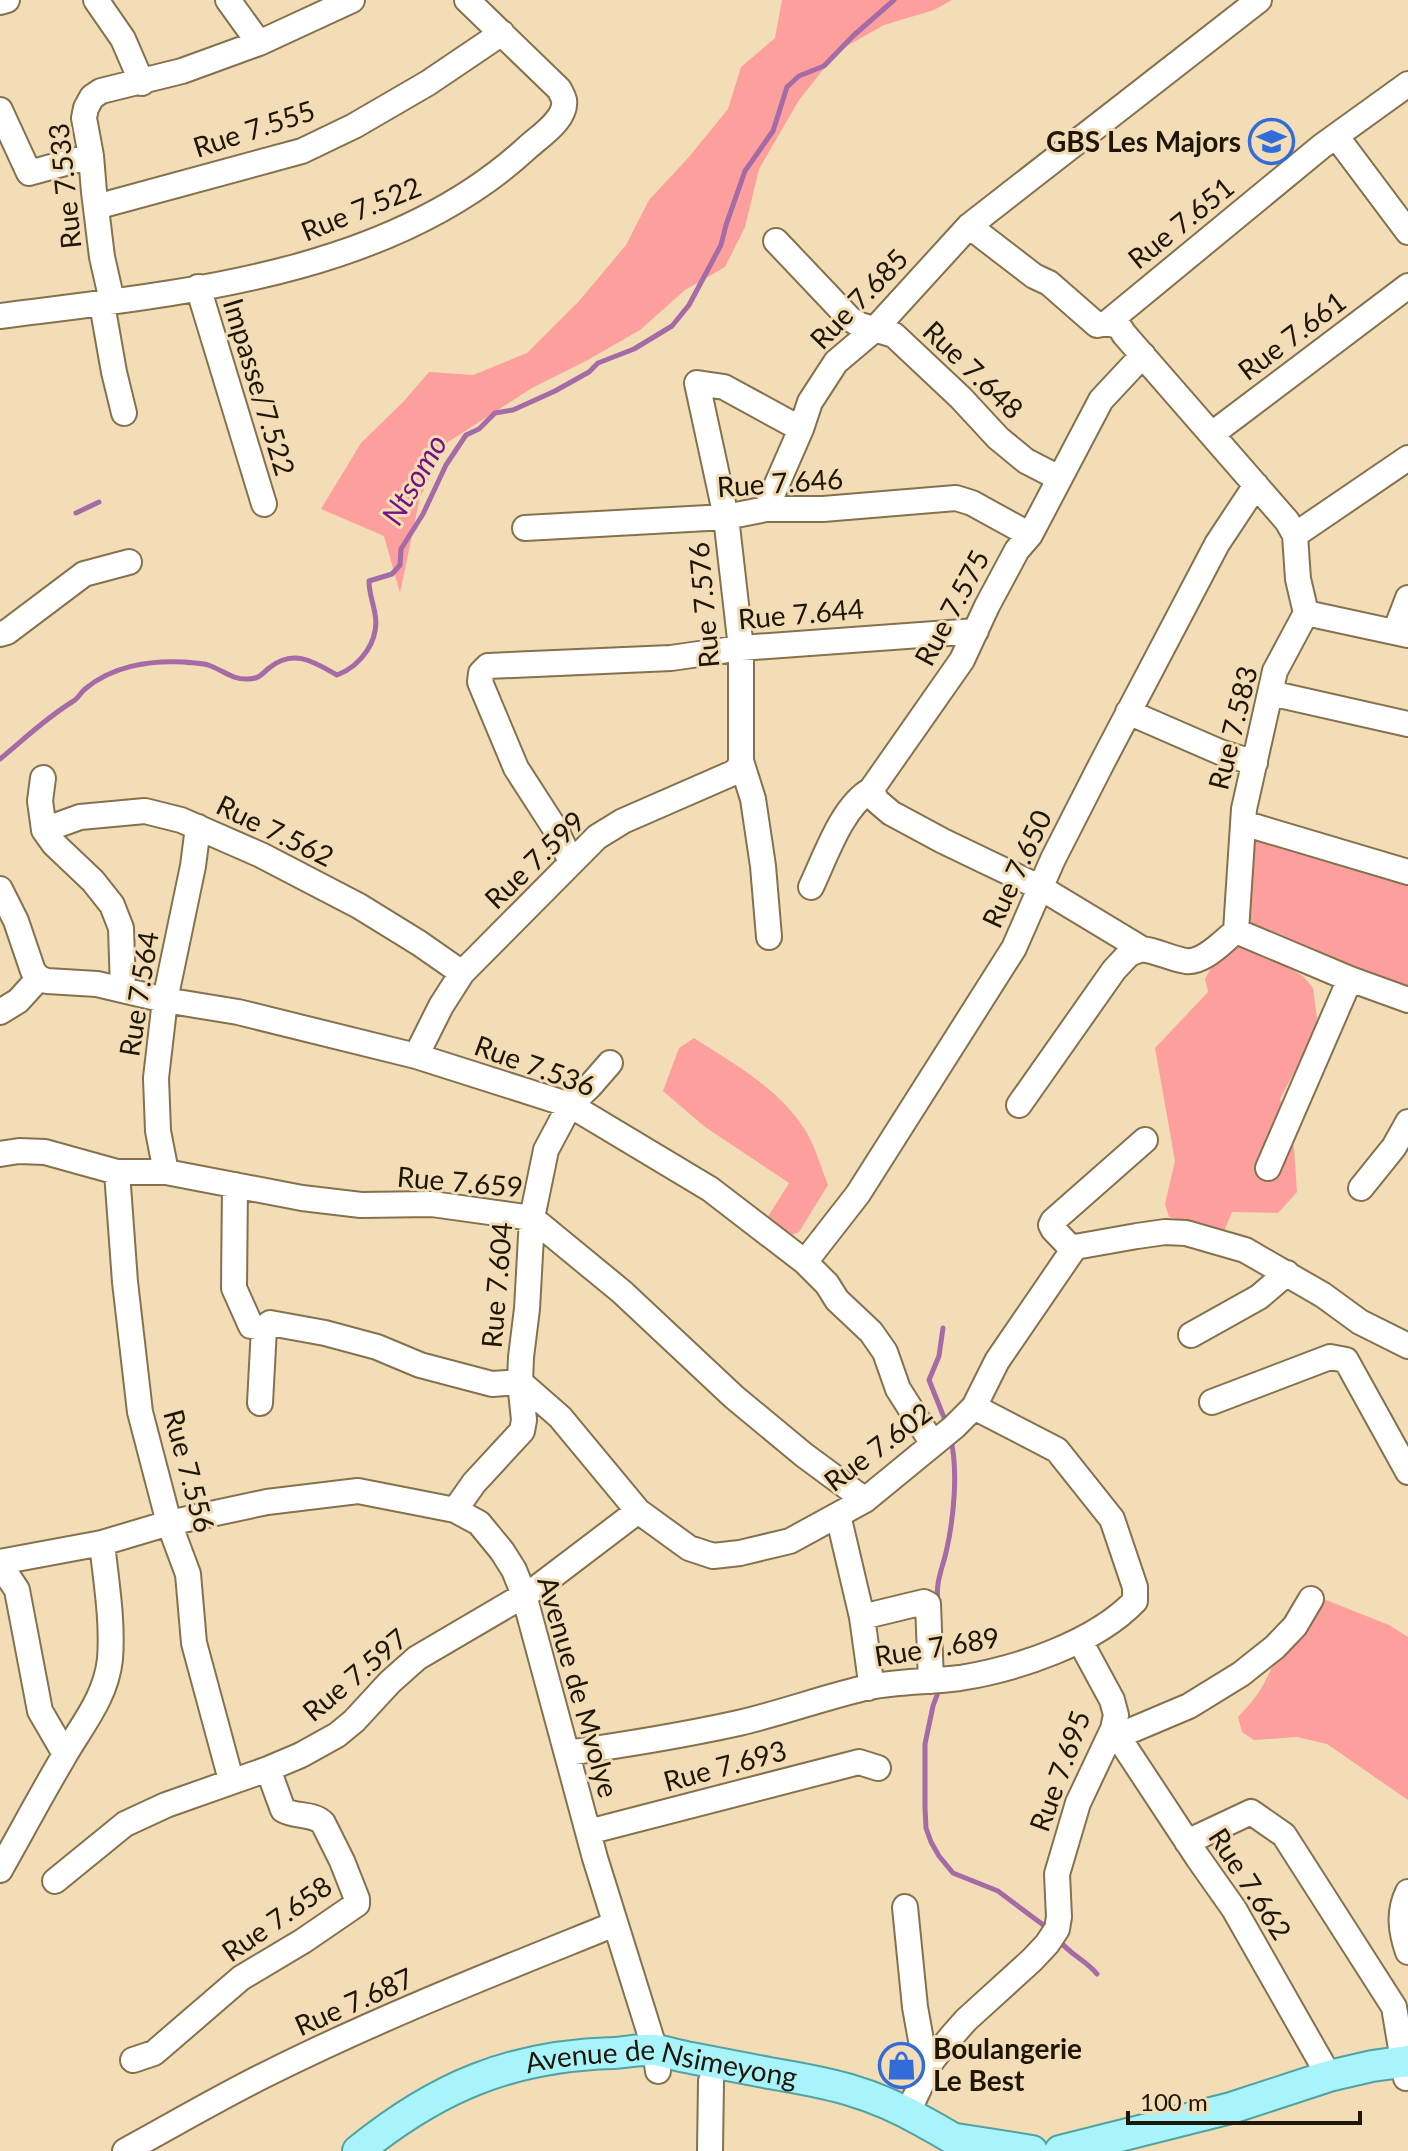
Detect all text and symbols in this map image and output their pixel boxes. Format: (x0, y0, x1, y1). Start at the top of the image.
street label: Rue 7.555 (188, 92, 319, 164)
school or university icon: GBS Les Majors (1248, 118, 1296, 166)
street label: Rue 7.533 (41, 122, 88, 251)
place label: GBS Les Majors (1046, 124, 1241, 158)
street label: Rue 7.522 (296, 169, 425, 247)
street label: Rue 7.651 (1121, 169, 1240, 275)
street label: Rue 7.685 (802, 241, 914, 355)
street label: Rue 7.661 (1231, 284, 1352, 387)
street label: Impasse/7.522 (217, 294, 303, 479)
street label: Rue 7.648 (917, 313, 1031, 425)
water label: Ntsomo (373, 427, 453, 531)
street label: Rue 7.646 (716, 461, 844, 503)
street label: Rue 7.576 (681, 541, 725, 669)
street label: Rue 7.575 (907, 544, 996, 671)
street label: Rue 7.644 (737, 591, 865, 635)
street label: Rue 7.583 (1200, 662, 1264, 793)
street label: Rue 7.562 (211, 787, 340, 873)
street label: Rue 7.599 (477, 803, 591, 915)
street label: Rue 7.650 (974, 804, 1058, 933)
street label: Rue 7.564 (111, 929, 165, 1059)
street label: Rue 7.536 (470, 1028, 600, 1103)
street label: Rue 7.659 (396, 1159, 524, 1203)
street label: Rue 7.604 (474, 1221, 518, 1349)
street label: Rue 7.602 (817, 1395, 938, 1498)
street label: Rue 7.556 (157, 1405, 223, 1536)
street label: Avenue de Mvolye (531, 1572, 627, 1801)
street label: Rue 7.689 (872, 1619, 1002, 1673)
street label: Rue 7.597 (295, 1621, 414, 1728)
street label: Rue 7.695 (1022, 1706, 1097, 1836)
street label: Rue 7.693 (659, 1732, 790, 1798)
street label: Rue 7.662 (1202, 1821, 1299, 1946)
street label: Rue 7.658 (215, 1868, 338, 1968)
street label: Rue 7.687 (289, 1960, 418, 2042)
place label: Boulangerie Le Best (933, 2031, 1082, 2097)
street label: Avenue de Nsimeyong (522, 2032, 800, 2094)
shop icon: Boulangerie Le Best (878, 2041, 926, 2089)
scale bar (1128, 2075, 1360, 2125)
text: 100 m (1140, 2087, 1208, 2116)

